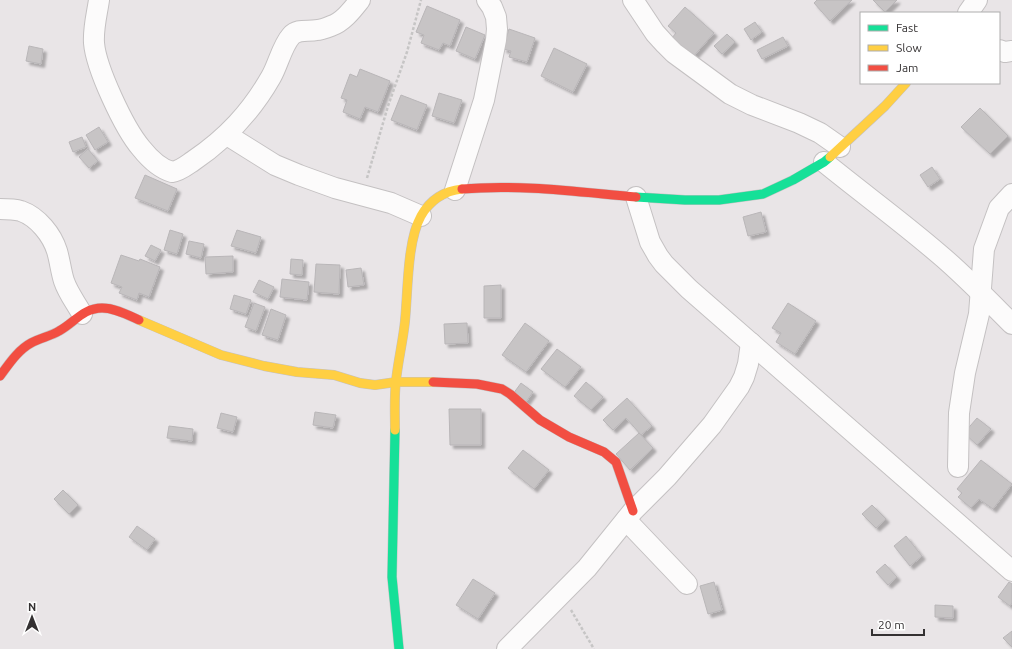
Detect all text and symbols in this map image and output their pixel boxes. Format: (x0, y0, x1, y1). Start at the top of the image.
legend (860, 12, 1000, 84)
text: Fast (896, 21, 918, 34)
text: Slow (896, 41, 922, 54)
text: Jam (896, 61, 918, 74)
north arrow (12, 597, 52, 637)
text: N (28, 601, 36, 613)
scale bar (872, 611, 924, 637)
text: 20 m (878, 618, 905, 631)

